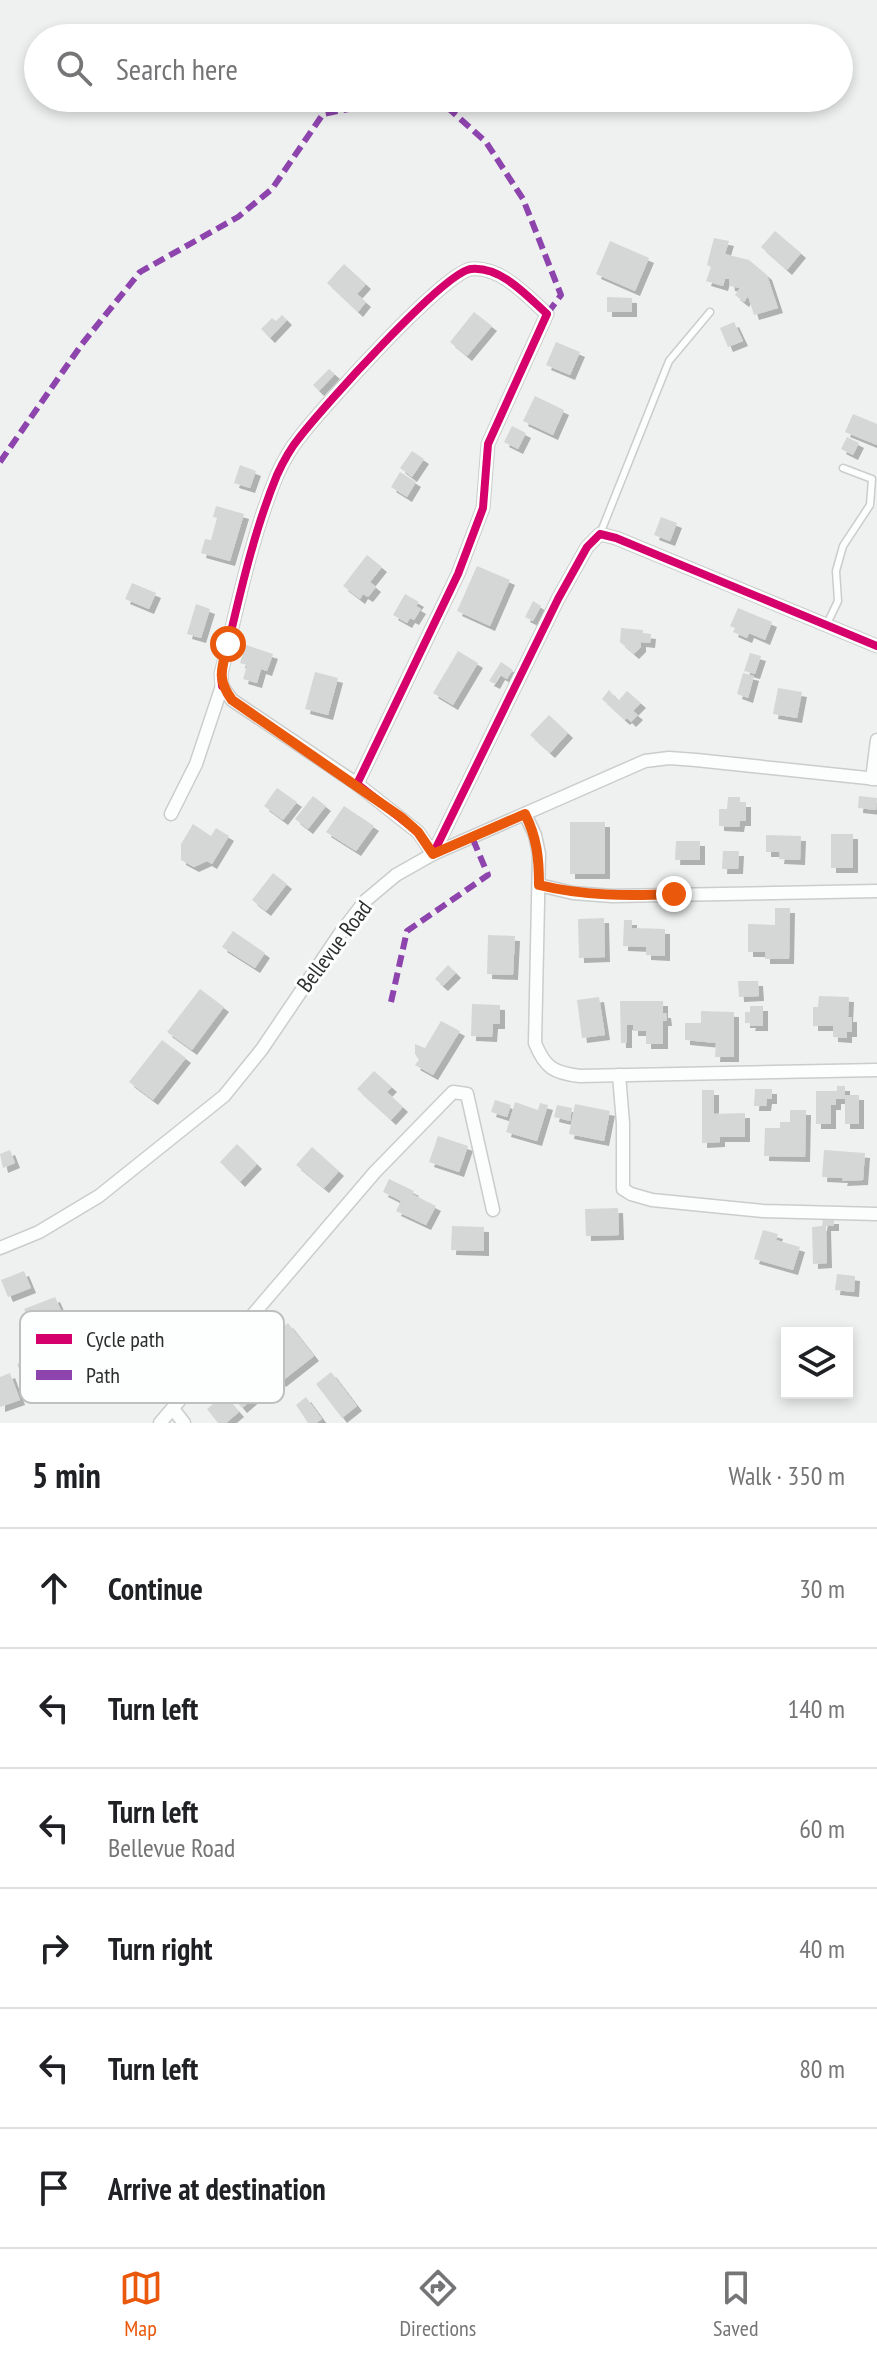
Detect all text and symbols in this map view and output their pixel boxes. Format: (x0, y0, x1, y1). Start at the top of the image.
search box (24, 24, 853, 112)
icon: search (52, 46, 96, 90)
text: Search here (116, 49, 238, 88)
route start (210, 626, 246, 662)
route end (656, 876, 692, 912)
street label: Bellevue Road (290, 895, 378, 997)
legend (20, 1311, 284, 1403)
text: Cycle path (86, 1325, 164, 1353)
map controls (781, 1327, 853, 1399)
button: layers (781, 1327, 853, 1399)
text: Path (86, 1361, 120, 1389)
text: 5 min (32, 1453, 101, 1497)
text: Walk · 350 m (728, 1459, 845, 1492)
icon: ahead (32, 1566, 76, 1610)
text: Continue (108, 1569, 203, 1608)
text: 30 m (799, 1572, 845, 1605)
icon: left (32, 1686, 76, 1730)
text: Turn left (108, 1689, 198, 1728)
text: 140 m (787, 1692, 845, 1725)
text: Turn left (108, 1792, 198, 1831)
icon: left (32, 1806, 76, 1850)
text: 60 m (799, 1812, 845, 1845)
text: Bellevue Road (108, 1831, 235, 1864)
icon: right (32, 1926, 76, 1970)
text: Turn right (108, 1929, 212, 1968)
text: 40 m (799, 1932, 845, 1965)
icon: left (32, 2046, 76, 2090)
text: Turn left (108, 2049, 198, 2088)
text: 80 m (799, 2052, 845, 2085)
icon: arrive (32, 2166, 76, 2210)
text: Arrive at destination (108, 2169, 326, 2208)
tab: Map (119, 2266, 163, 2342)
tab: Directions (400, 2266, 476, 2342)
tab: Saved (713, 2266, 758, 2342)

